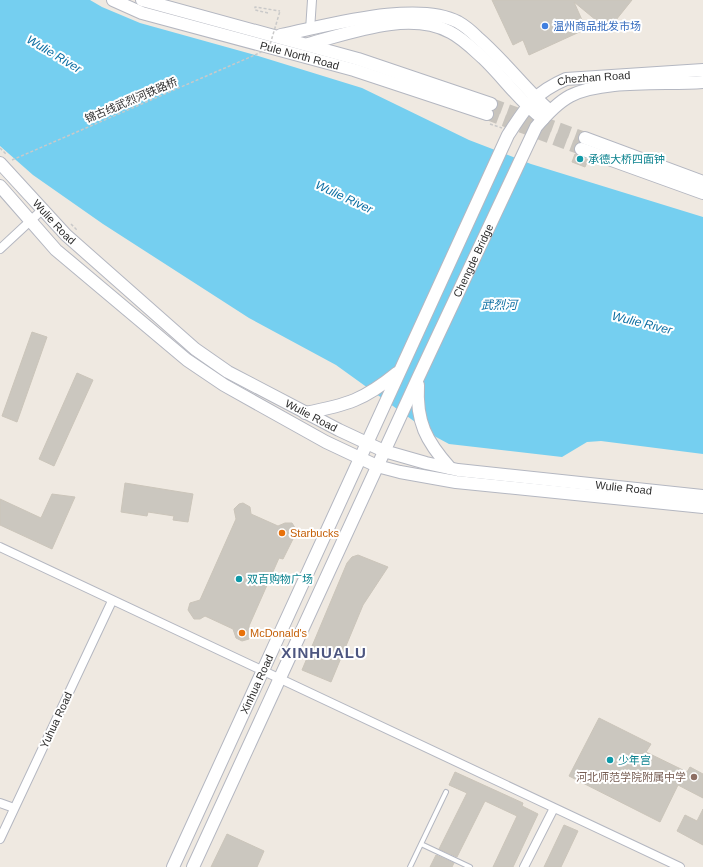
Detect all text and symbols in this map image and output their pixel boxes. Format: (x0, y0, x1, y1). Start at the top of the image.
place label: 温州商品批发市场 (553, 20, 641, 32)
marker: 温州商品批发市场 (540, 21, 550, 31)
water label: Wulie River (24, 32, 85, 76)
street label: Pule North Road (259, 39, 341, 72)
street label: Chezhan Road (555, 69, 631, 88)
street label: 锦古线武烈河铁路桥 (83, 75, 179, 125)
place label: 承德大桥四面钟 (588, 153, 665, 165)
marker: 承德大桥四面钟 (575, 154, 585, 164)
water label: Wulie River (313, 178, 376, 217)
street label: Wulie Road (30, 197, 78, 247)
street label: Chengde Bridge (451, 222, 496, 299)
water label: 武烈河 (481, 298, 519, 312)
water label: Wulie River (611, 309, 674, 337)
street label: Wulie Road (283, 397, 339, 434)
street label: Wulie Road (595, 479, 653, 497)
place label: Starbucks (290, 527, 339, 539)
marker: Starbucks (277, 528, 287, 538)
place label: 双百购物广场 (247, 573, 313, 585)
marker: 双百购物广场 (234, 574, 244, 584)
place label: McDonald's (250, 627, 308, 639)
marker: McDonald's (237, 628, 247, 638)
district label: XINHUALU (281, 644, 367, 661)
street label: Xinhua Road (238, 653, 275, 716)
street label: Yuhua Road (38, 690, 74, 750)
place label: 少年宫 (618, 754, 651, 766)
marker: 少年宫 (605, 755, 615, 765)
place label: 河北师范学院附属中学 (576, 771, 686, 783)
marker: 河北师范学院附属中学 (689, 772, 699, 782)

